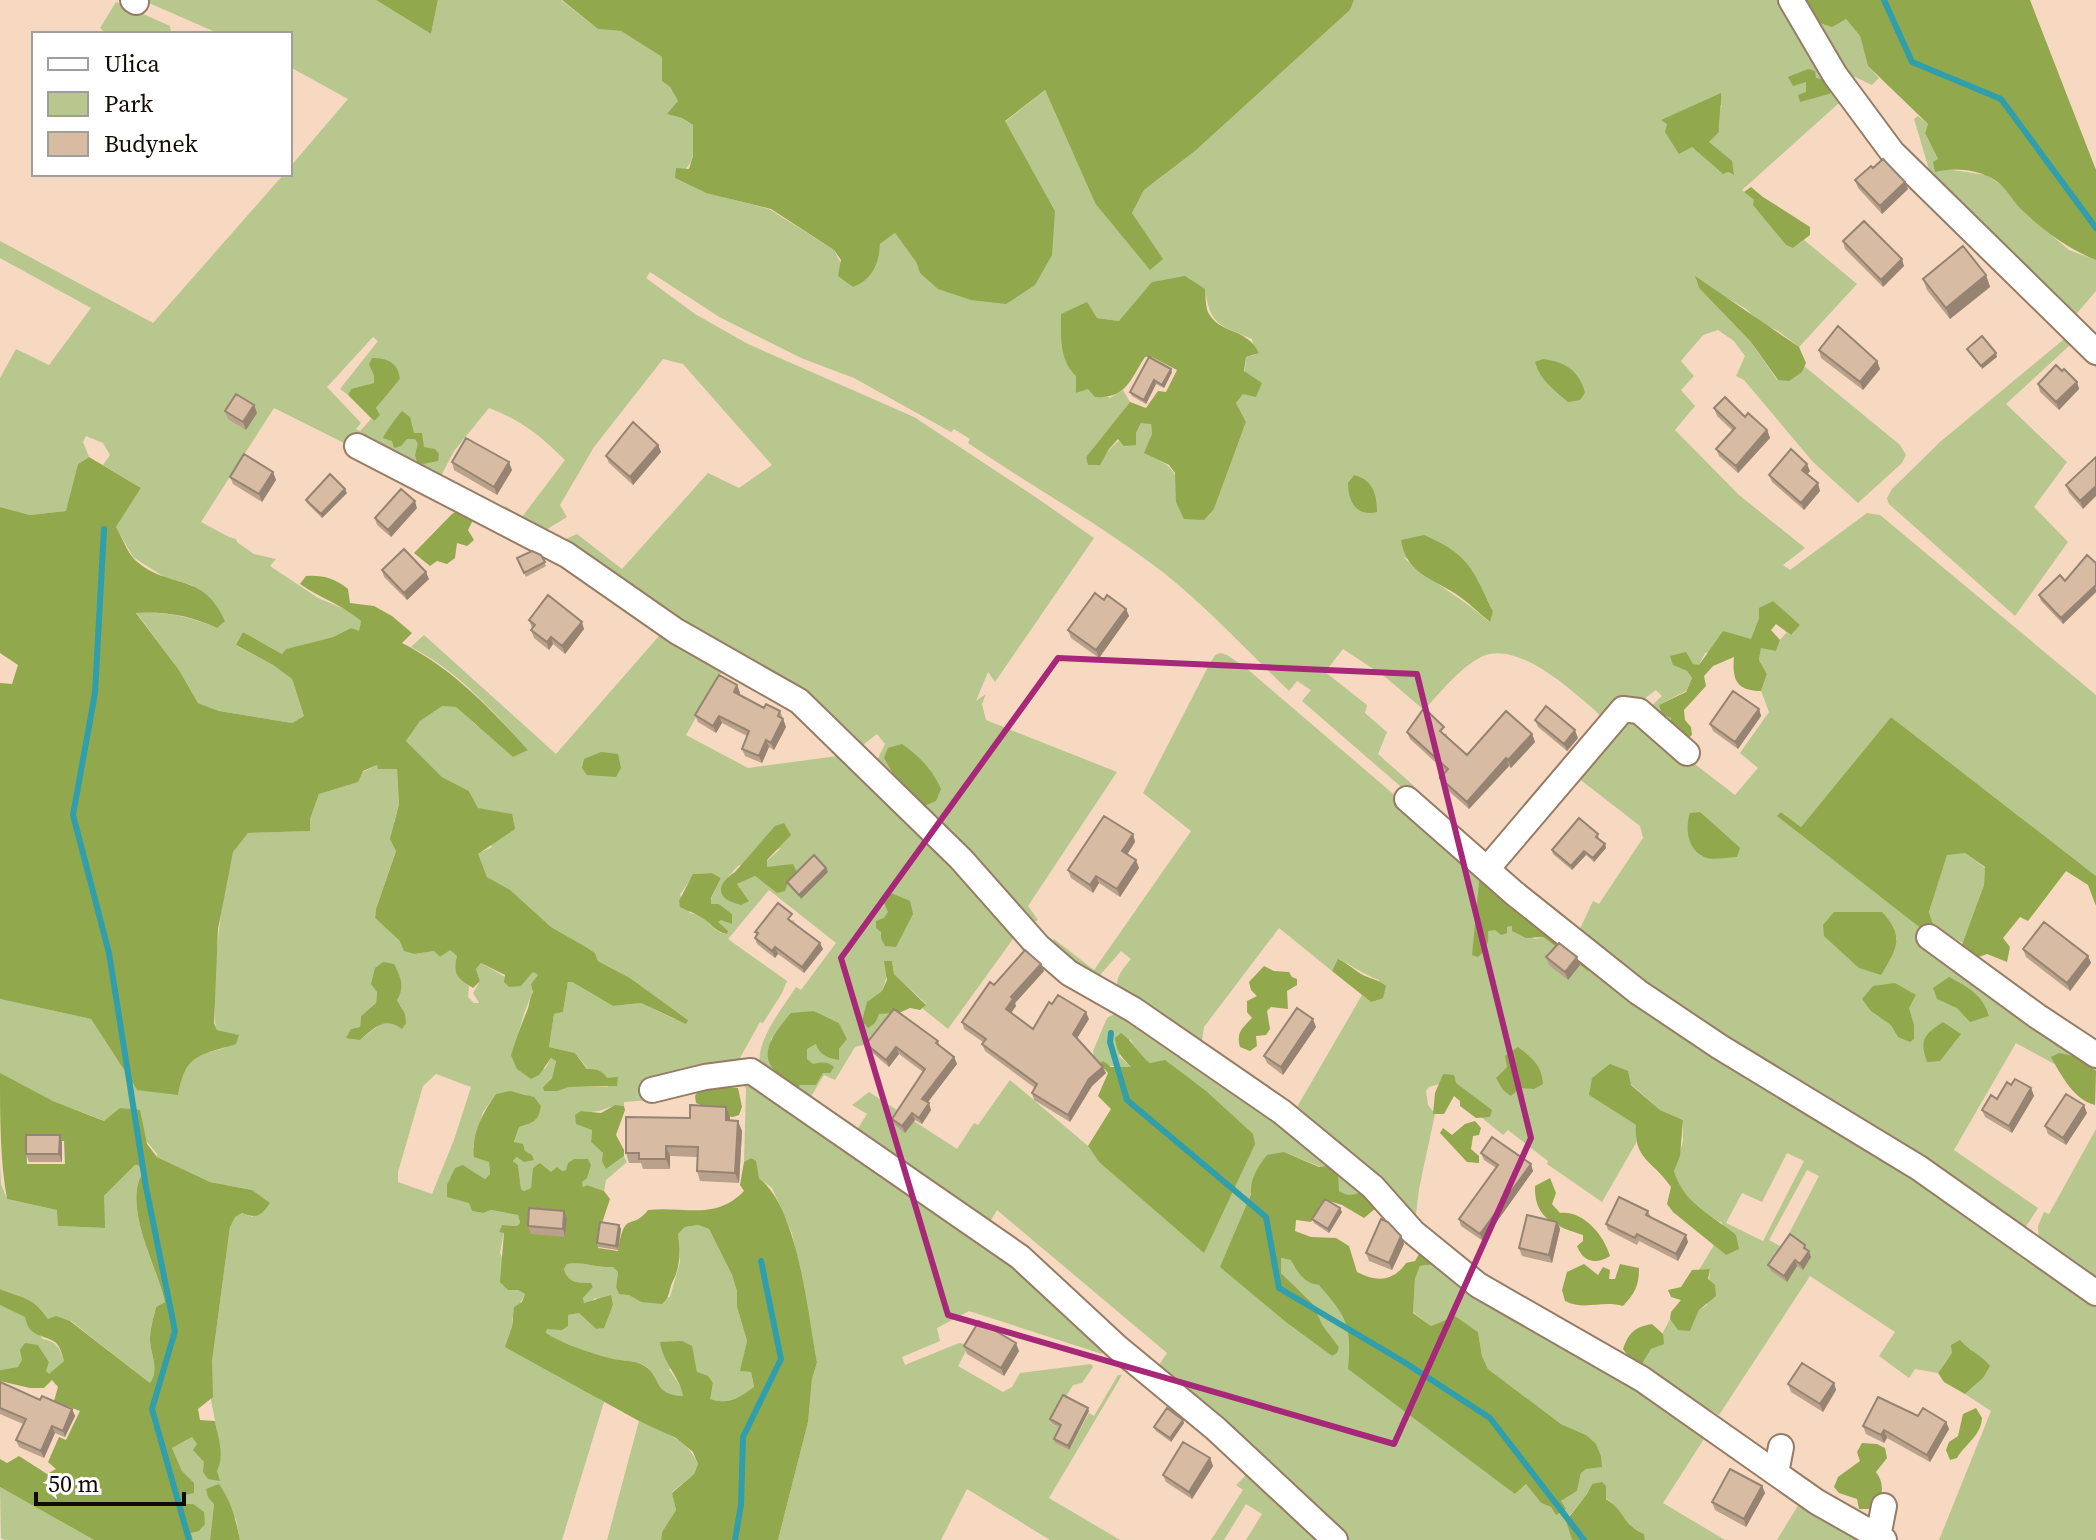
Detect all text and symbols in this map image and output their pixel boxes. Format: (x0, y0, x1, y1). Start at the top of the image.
legend (32, 32, 292, 176)
text: Ulica (104, 47, 160, 80)
text: Park (104, 87, 154, 120)
text: Budynek (104, 127, 199, 160)
scale bar (36, 1456, 184, 1506)
text: 50 m (48, 1467, 99, 1500)

